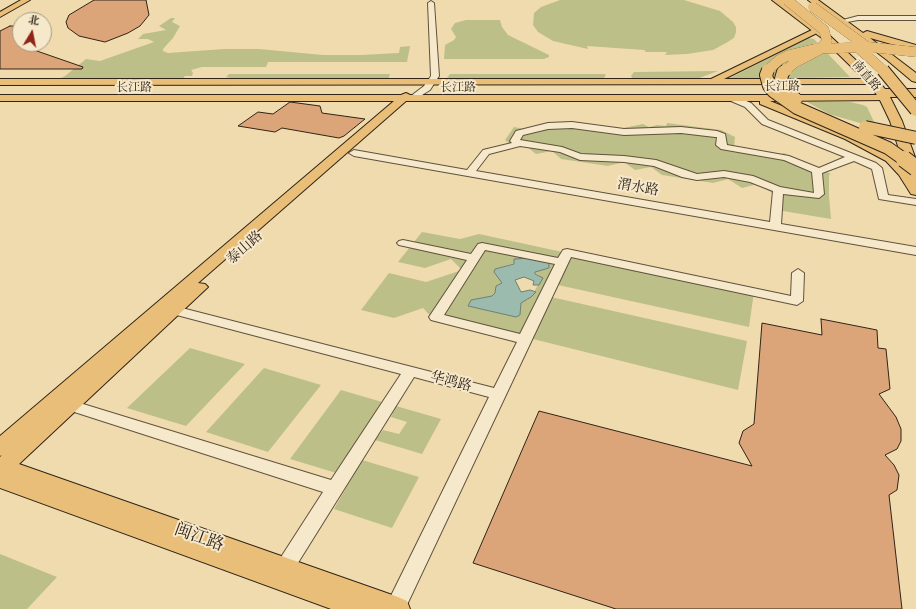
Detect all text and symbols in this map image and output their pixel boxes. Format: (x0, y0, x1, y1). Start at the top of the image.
north arrow (12, 12, 52, 52)
text: 北 (27, 12, 41, 29)
street label: 南直路 (849, 58, 883, 94)
street label: 长江路 (764, 80, 800, 94)
street label: 长江路 (116, 81, 152, 95)
street label: 长江路 (440, 81, 476, 95)
street label: 渭水路 (616, 176, 660, 200)
street label: 泰山路 (224, 228, 266, 268)
street label: 华鸿路 (429, 368, 473, 396)
street label: 闽江路 (172, 520, 226, 556)

